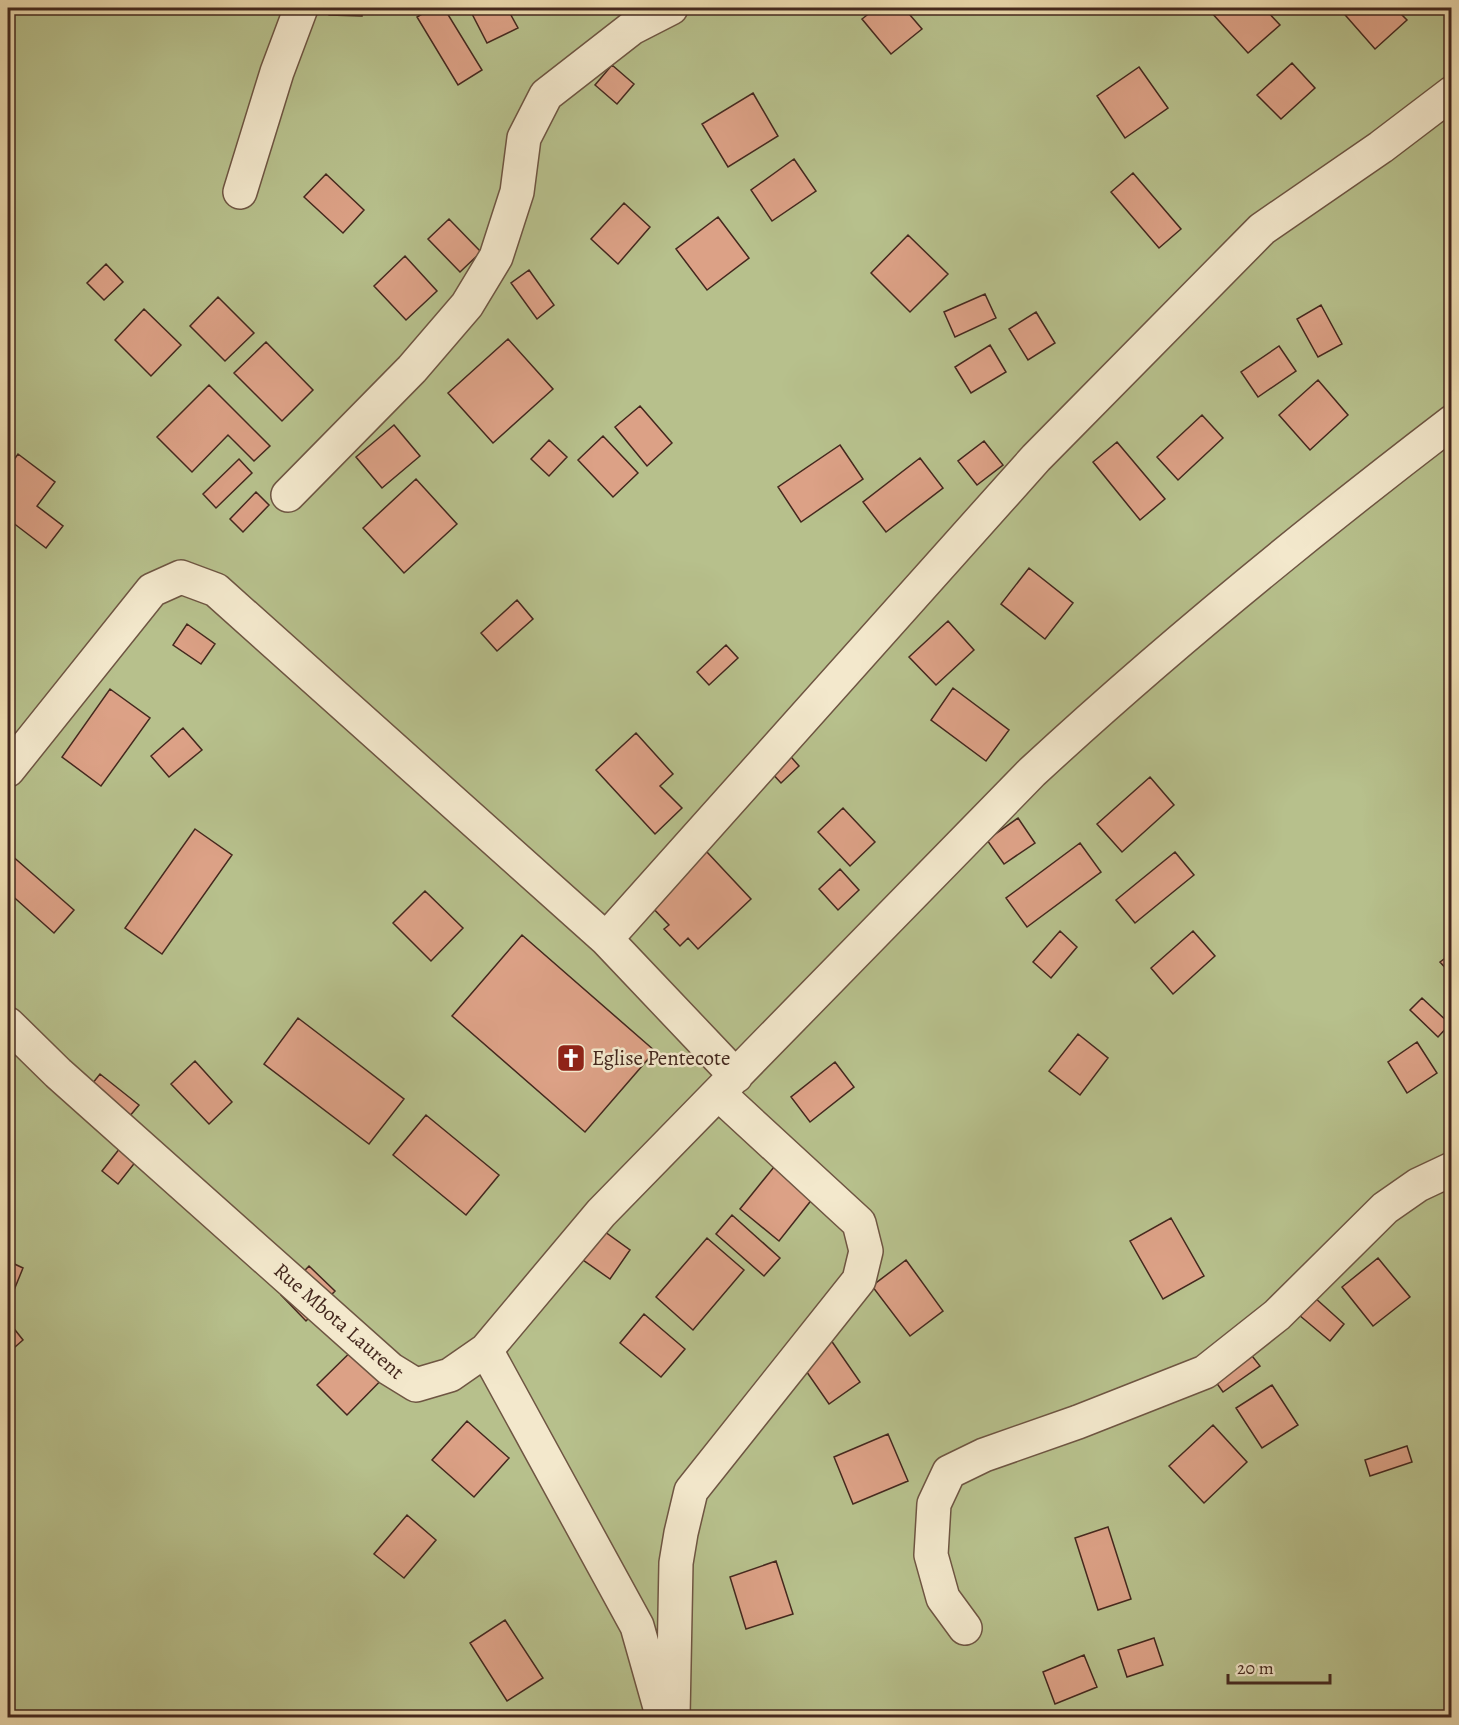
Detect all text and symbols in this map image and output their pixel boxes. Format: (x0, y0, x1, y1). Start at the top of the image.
church icon: Eglise Pentecote (555, 1042, 587, 1074)
place label: Eglise Pentecote (592, 1044, 730, 1072)
street label: Rue Mbota Laurent (268, 1257, 410, 1386)
scale bar (1228, 1647, 1330, 1685)
text: 20 m (1237, 1656, 1274, 1680)

